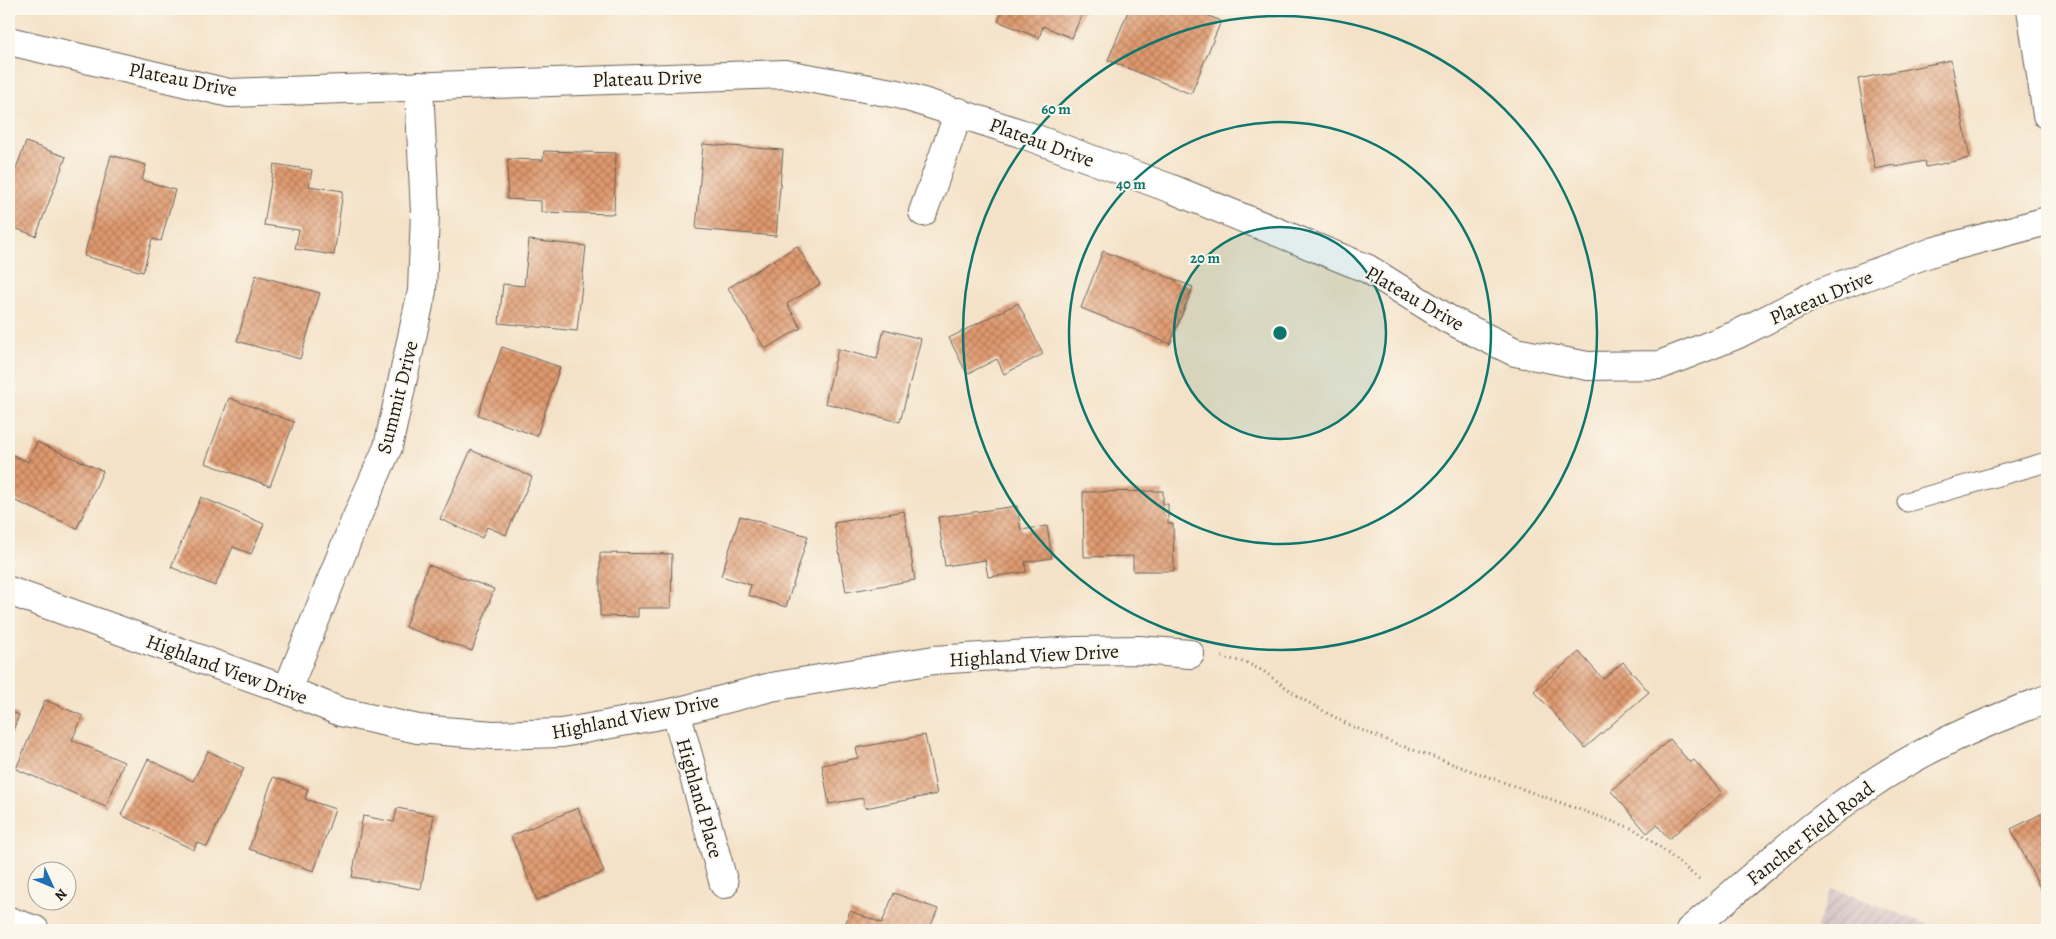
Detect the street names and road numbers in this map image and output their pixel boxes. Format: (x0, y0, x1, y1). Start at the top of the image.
street label: Plateau Drive (126, 56, 239, 103)
street label: Plateau Drive (592, 63, 702, 94)
street label: Plateau Drive (986, 111, 1098, 174)
street label: Plateau Drive (1360, 259, 1469, 338)
street label: Plateau Drive (1765, 264, 1877, 331)
street label: Summit Drive (370, 338, 425, 457)
street label: Highland View Drive (142, 628, 311, 711)
street label: Highland View Drive (948, 638, 1120, 673)
street label: Highland View Drive (549, 687, 721, 746)
street label: Highland Place (670, 735, 730, 861)
street label: Fancher Field Road (1741, 775, 1880, 892)

